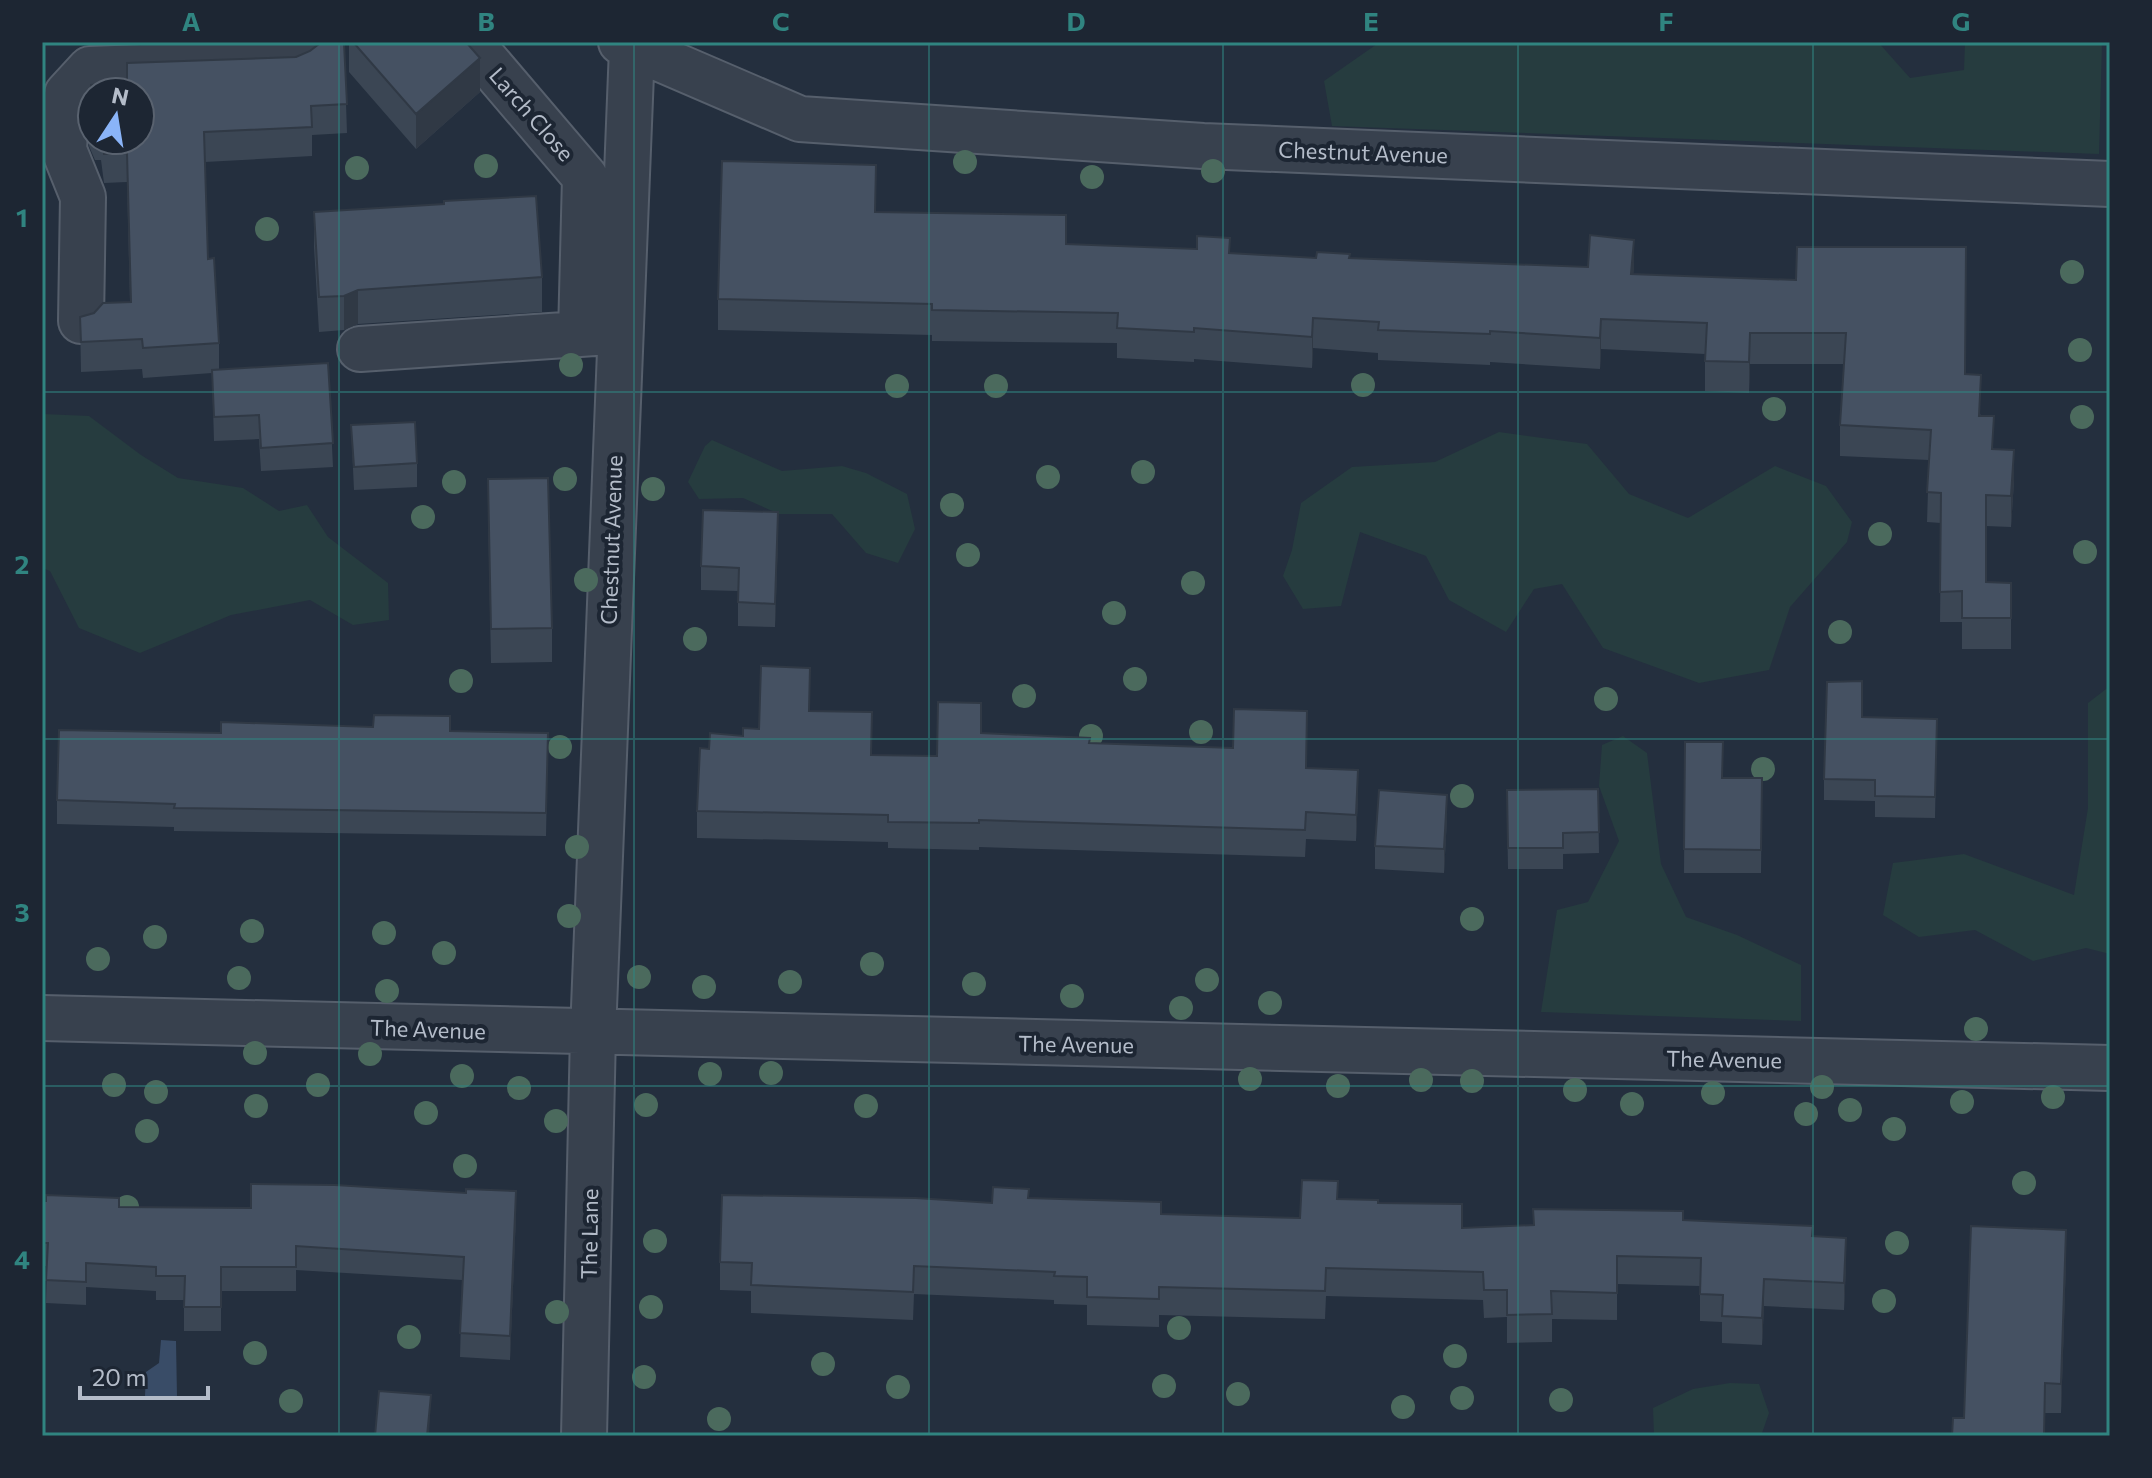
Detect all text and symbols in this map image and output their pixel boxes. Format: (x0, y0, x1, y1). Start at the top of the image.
text: A (182, 5, 201, 36)
text: B (477, 5, 495, 36)
text: C (772, 5, 790, 36)
text: D (1066, 5, 1086, 36)
text: E (1363, 5, 1379, 36)
text: F (1658, 5, 1674, 36)
text: G (1952, 5, 1970, 36)
street label: Larch Close (484, 62, 580, 166)
north arrow (76, 76, 156, 156)
text: N (109, 81, 131, 111)
street label: Chestnut Avenue (1278, 136, 1448, 168)
text: 1 (16, 201, 28, 232)
street label: Chestnut Avenue (595, 455, 627, 625)
text: 2 (15, 548, 29, 579)
text: 3 (14, 896, 30, 927)
street label: The Avenue (370, 1013, 486, 1045)
street label: The Avenue (1018, 1029, 1134, 1059)
street label: The Avenue (1666, 1044, 1782, 1074)
street label: The Lane (575, 1188, 603, 1280)
text: 4 (14, 1243, 30, 1274)
scale bar (80, 1350, 208, 1400)
text: 20 m (92, 1362, 146, 1391)

